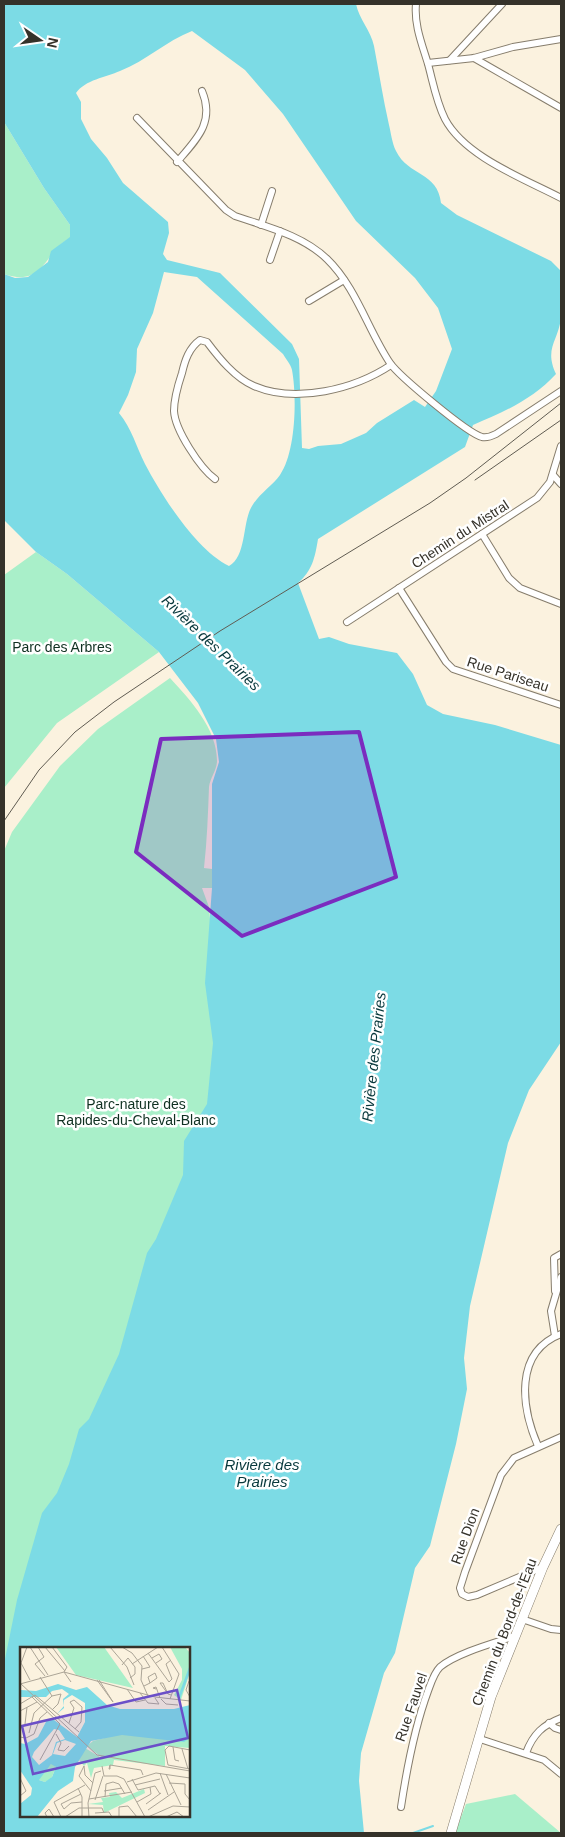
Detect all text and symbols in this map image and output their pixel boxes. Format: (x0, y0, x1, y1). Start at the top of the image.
north arrow (15, 15, 65, 65)
text: N (44, 36, 62, 50)
street label: Chemin du Mistral (408, 497, 512, 571)
water label: Rivière des Prairies (159, 591, 264, 694)
park label: Parc des Arbres (12, 639, 112, 655)
street label: Rue Pariseau (465, 653, 551, 695)
water label: Rivière des Prairies (358, 991, 389, 1123)
park label: Parc-nature des Rapides-du-Cheval-Blanc (56, 1096, 216, 1128)
water label: Rivière des Prairies (224, 1456, 300, 1490)
street label: Rue Dion (447, 1506, 483, 1566)
street label: Chemin du Bord-de-l'Eau (468, 1556, 540, 1708)
inset map (20, 1647, 190, 1817)
street label: Rue Fauvel (392, 1671, 430, 1743)

